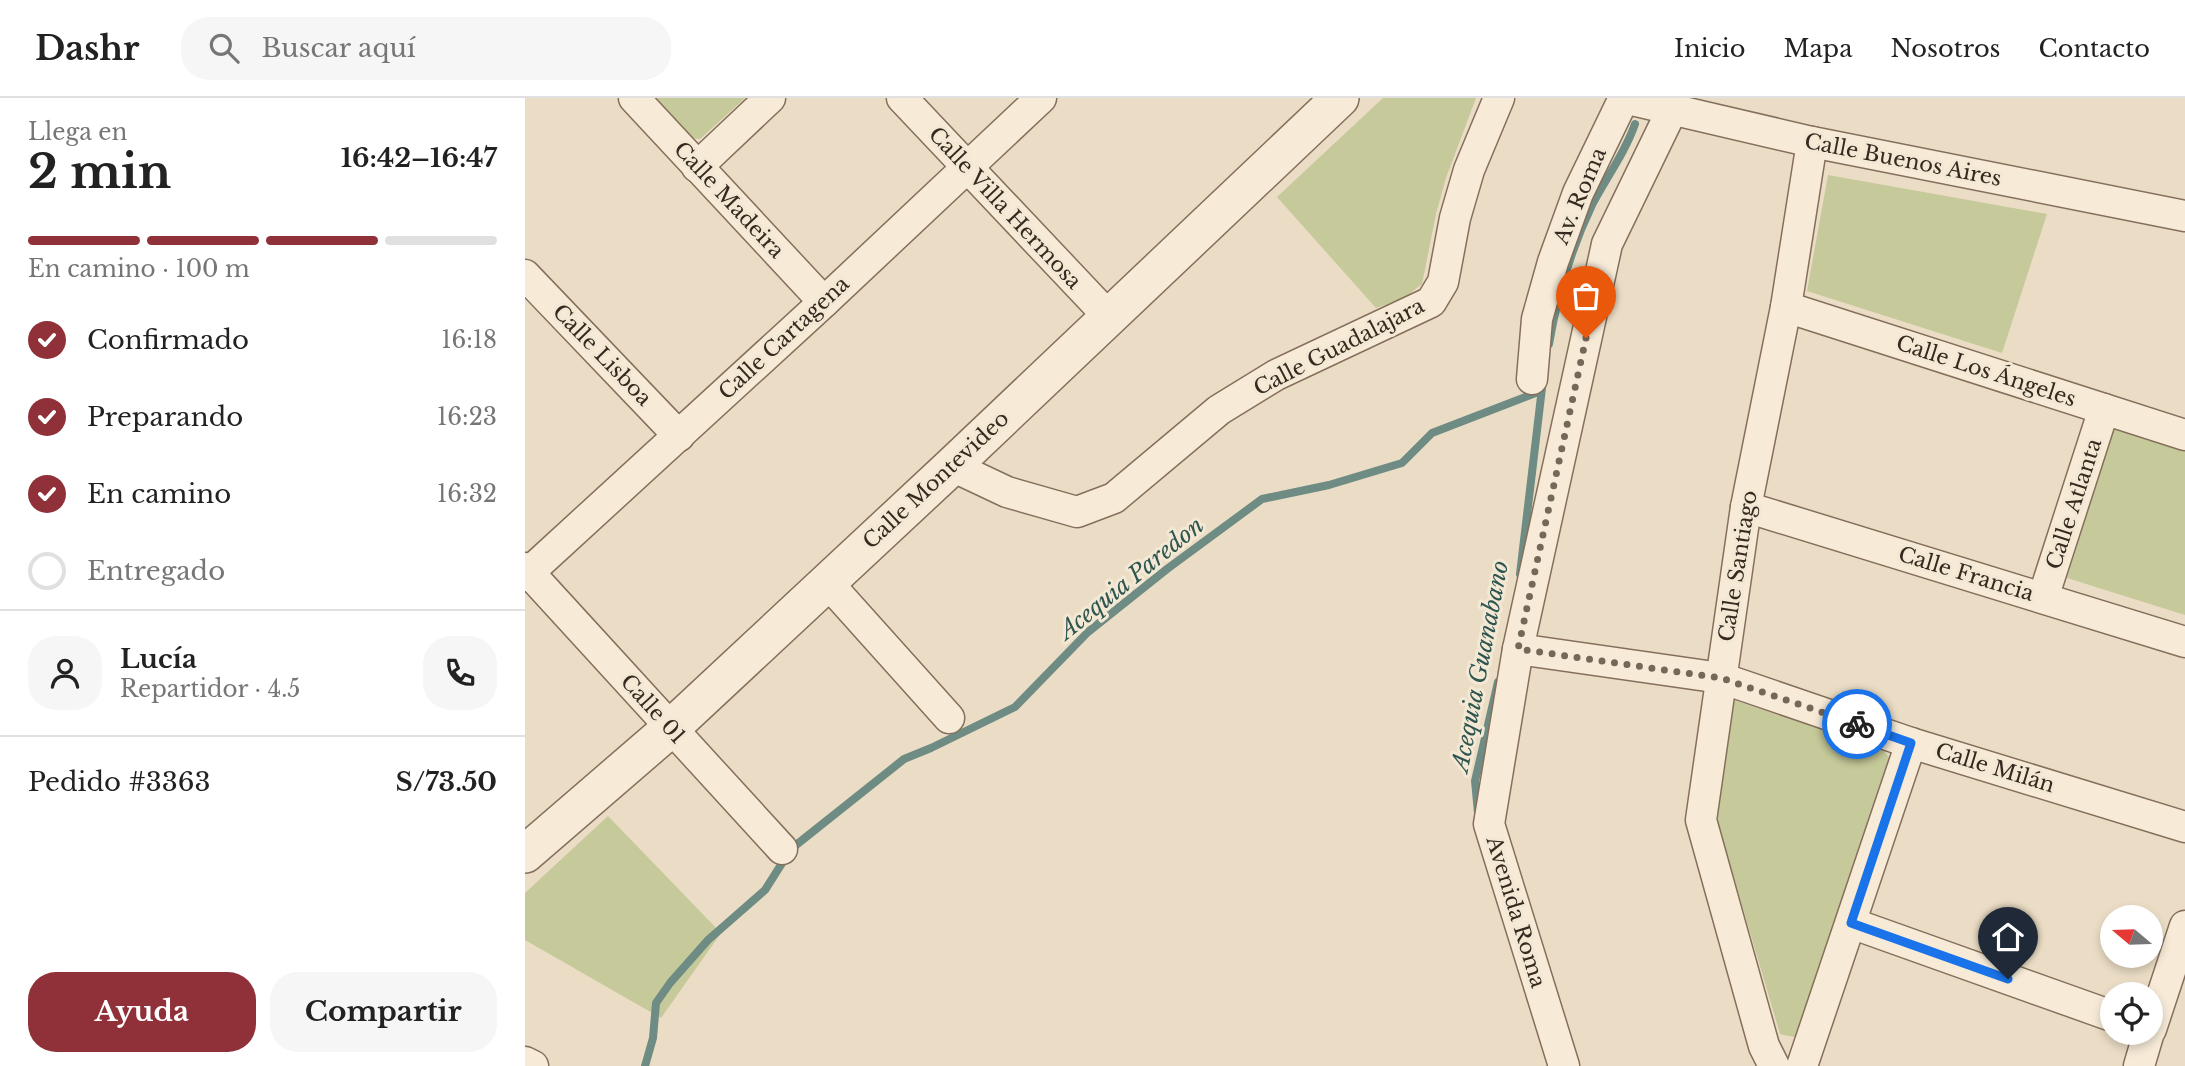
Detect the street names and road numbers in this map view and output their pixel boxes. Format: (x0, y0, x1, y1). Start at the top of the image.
street label: Calle Villa Hermosa (923, 122, 1087, 295)
street label: Calle Buenos Aires (1802, 128, 2004, 192)
street label: Calle Madeira (668, 136, 790, 264)
street label: Av. Roma (1548, 143, 1612, 249)
street label: Calle Cartagena (713, 271, 855, 405)
street label: Calle Guadalajara (1249, 293, 1429, 401)
street label: Calle Lisboa (547, 299, 657, 412)
street label: Calle Los Ángeles (1893, 330, 2079, 412)
street label: Calle Montevideo (858, 406, 1014, 554)
street label: Calle Atlanta (2041, 435, 2107, 573)
street label: Calle Santiago (1713, 489, 1763, 643)
street label: Calle Francia (1895, 541, 2037, 607)
street label: Calle 01 (615, 669, 691, 749)
street label: Calle Milán (1932, 738, 2058, 798)
street label: Avenida Roma (1480, 832, 1551, 991)

